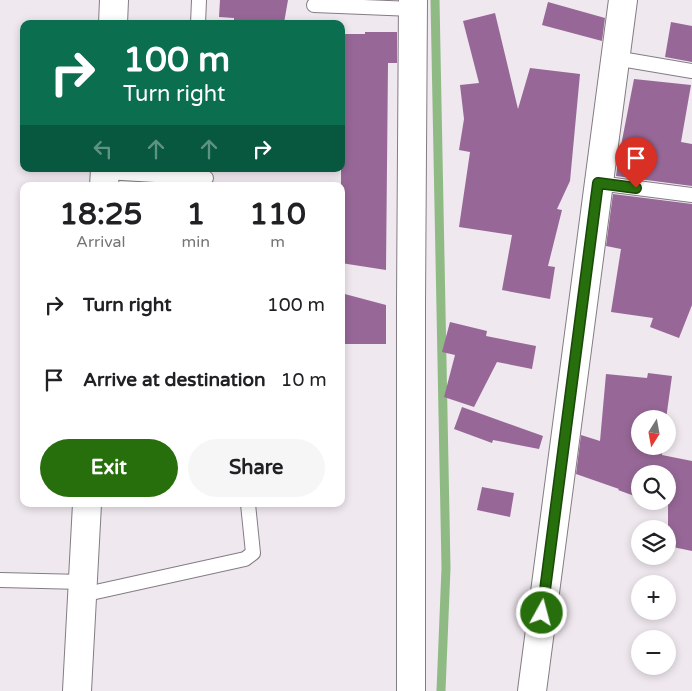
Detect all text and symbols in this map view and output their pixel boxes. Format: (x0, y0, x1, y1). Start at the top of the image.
text: 100 m (123, 39, 230, 81)
icon: right (40, 40, 105, 105)
text: Turn right (123, 81, 225, 107)
icon: left (89, 135, 117, 163)
icon: ahead (142, 135, 170, 163)
icon: ahead (195, 135, 223, 163)
icon: right (248, 135, 276, 163)
pin (615, 137, 657, 188)
icon: arrive (622, 144, 650, 172)
text: 18:25 (59, 196, 142, 233)
text: 1 (186, 196, 205, 233)
text: 110 (249, 196, 306, 233)
text: Arrival (76, 232, 126, 252)
text: min (182, 232, 210, 252)
text: m (270, 232, 285, 252)
icon: right (40, 291, 68, 319)
text: Turn right (83, 294, 171, 316)
text: 100 m (267, 294, 325, 316)
icon: arrive (40, 366, 68, 394)
text: Arrive at destination (83, 369, 266, 391)
text: 10 m (281, 369, 327, 391)
north arrow (631, 410, 676, 455)
map controls (631, 410, 676, 675)
button: Exit (40, 439, 178, 497)
button: Share (188, 439, 325, 497)
button: search (631, 465, 676, 510)
button: layers (631, 520, 676, 565)
button: + (631, 575, 676, 620)
position arrow (515, 586, 567, 638)
button: − (631, 630, 676, 675)

